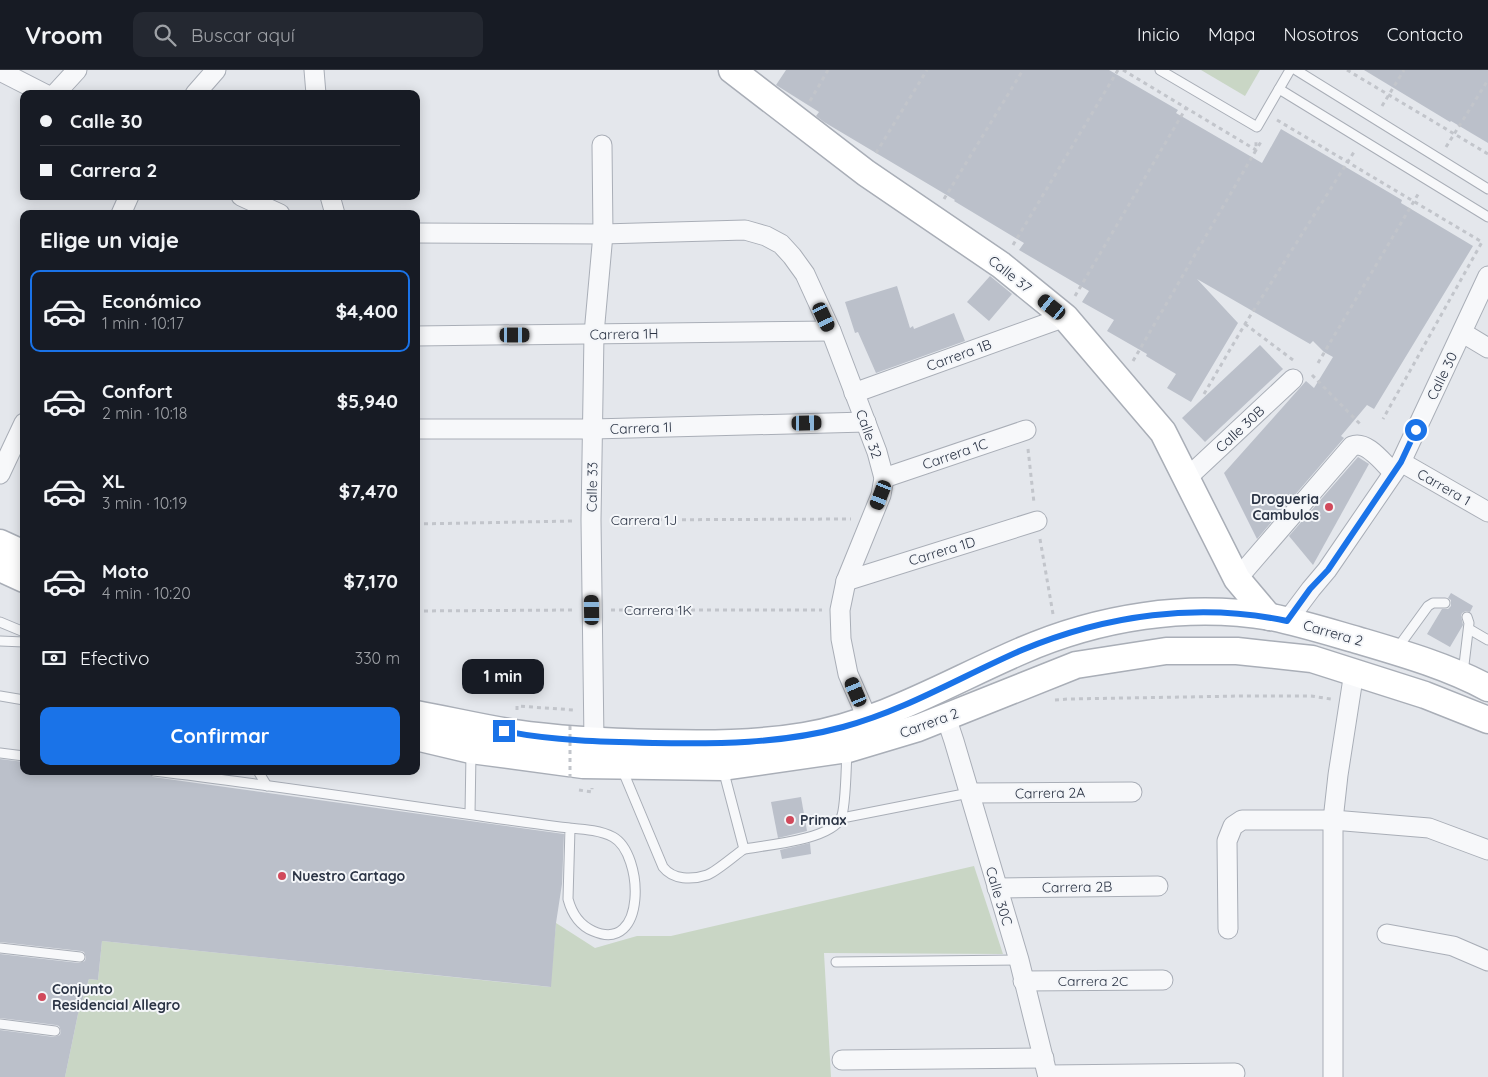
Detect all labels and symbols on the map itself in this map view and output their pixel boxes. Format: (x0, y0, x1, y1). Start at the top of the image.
street label: Calle 37 (985, 251, 1035, 297)
car (1035, 292, 1068, 322)
car (810, 300, 837, 334)
street label: Carrera 1H (589, 324, 659, 344)
car (500, 328, 530, 343)
street label: Carrera 1B (924, 335, 994, 375)
street label: Calle 30 (1423, 349, 1461, 403)
street label: Calle 30B (1212, 402, 1268, 456)
street label: Calle 32 (852, 407, 886, 461)
car (791, 415, 822, 431)
street label: Carrera 1I (610, 418, 672, 438)
route start (1405, 419, 1427, 441)
street label: Carrera 1C (920, 434, 990, 474)
street label: Calle 33 (583, 462, 601, 512)
street label: Carrera 1 (1414, 465, 1474, 509)
car (868, 478, 893, 512)
place label: Drogueria Cambulos (1251, 490, 1319, 524)
marker: Drogueria Cambulos (1323, 501, 1335, 513)
street label: Carrera 1J (611, 511, 677, 529)
street label: Carrera 1D (906, 532, 978, 570)
car (584, 595, 599, 625)
street label: Carrera 1K (624, 601, 692, 619)
street label: Carrera 2 (1301, 616, 1365, 650)
callout: 1 min (463, 658, 545, 694)
car (843, 675, 868, 709)
street label: Carrera 2 (897, 704, 961, 742)
route end (493, 720, 515, 742)
street label: Carrera 2A (1015, 783, 1085, 803)
place label: Primax (800, 811, 847, 829)
marker: Primax (784, 814, 796, 826)
street label: Calle 30C (982, 864, 1016, 928)
place label: Nuestro Cartago (292, 867, 405, 885)
marker: Nuestro Cartago (276, 870, 288, 882)
street label: Carrera 2B (1042, 877, 1112, 897)
street label: Carrera 2C (1058, 972, 1128, 990)
place label: Conjunto Residencial Allegro (52, 980, 181, 1014)
marker: Conjunto Residencial Allegro (36, 991, 48, 1003)

